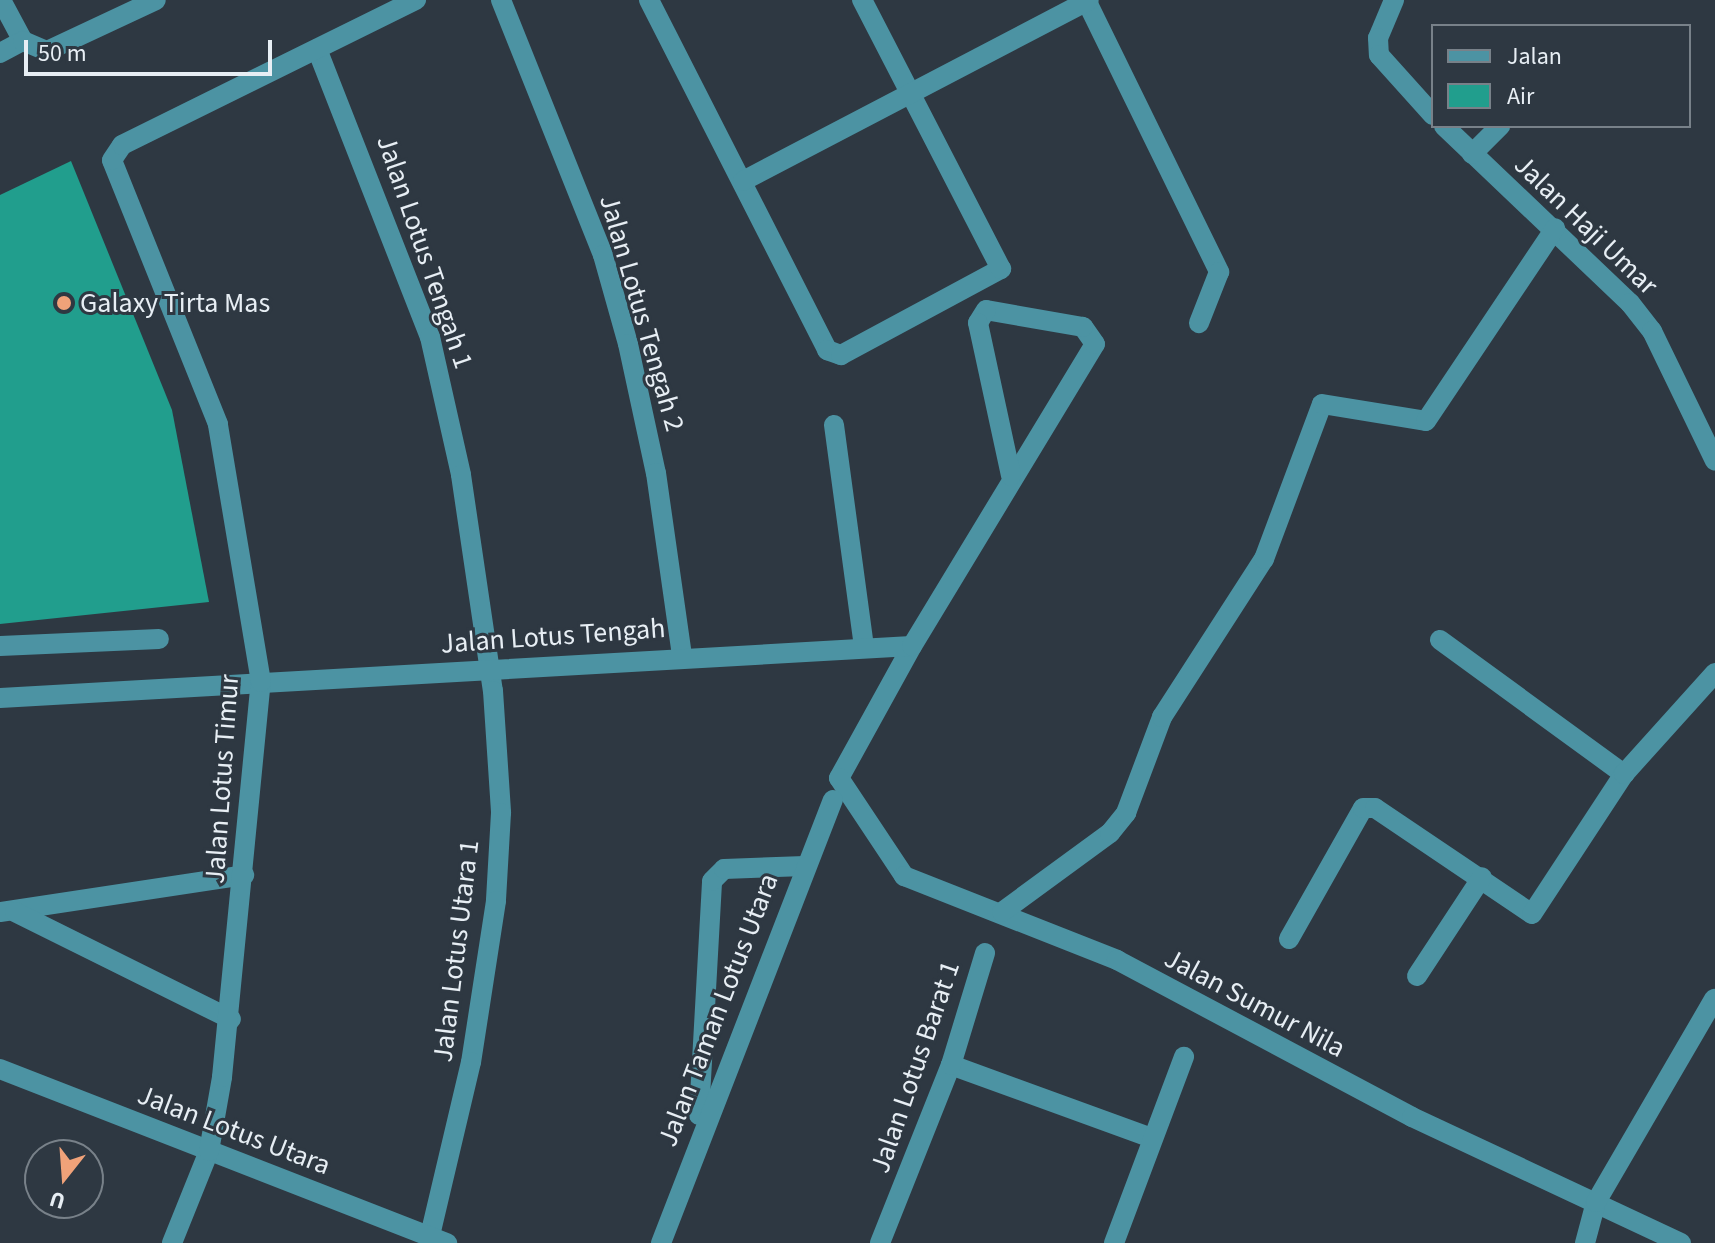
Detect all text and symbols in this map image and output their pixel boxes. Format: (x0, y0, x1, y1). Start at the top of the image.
scale bar (28, 24, 276, 74)
legend (1431, 24, 1691, 128)
text: 50 m (38, 36, 87, 71)
text: Jalan (1507, 39, 1562, 74)
text: Air (1507, 79, 1534, 114)
street label: Jalan Lotus Tengah 1 (369, 131, 481, 373)
street label: Jalan Haji Umar (1507, 148, 1665, 302)
street label: Jalan Lotus Tengah 2 (592, 191, 692, 435)
place label: Galaxy Tirta Mas (80, 286, 270, 320)
marker: Galaxy Tirta Mas (55, 294, 73, 312)
street label: Jalan Lotus Tengah (440, 611, 666, 661)
street label: Jalan Lotus Timur (198, 673, 246, 885)
street label: Jalan Lotus Utara 1 (426, 838, 486, 1064)
street label: Jalan Taman Lotus Utara (650, 869, 786, 1151)
street label: Jalan Sumur Nila (1159, 941, 1351, 1065)
street label: Jalan Lotus Barat 1 (863, 957, 967, 1177)
street label: Jalan Lotus Utara (133, 1078, 335, 1182)
north arrow (24, 1139, 104, 1219)
text: U (46, 1183, 69, 1217)

